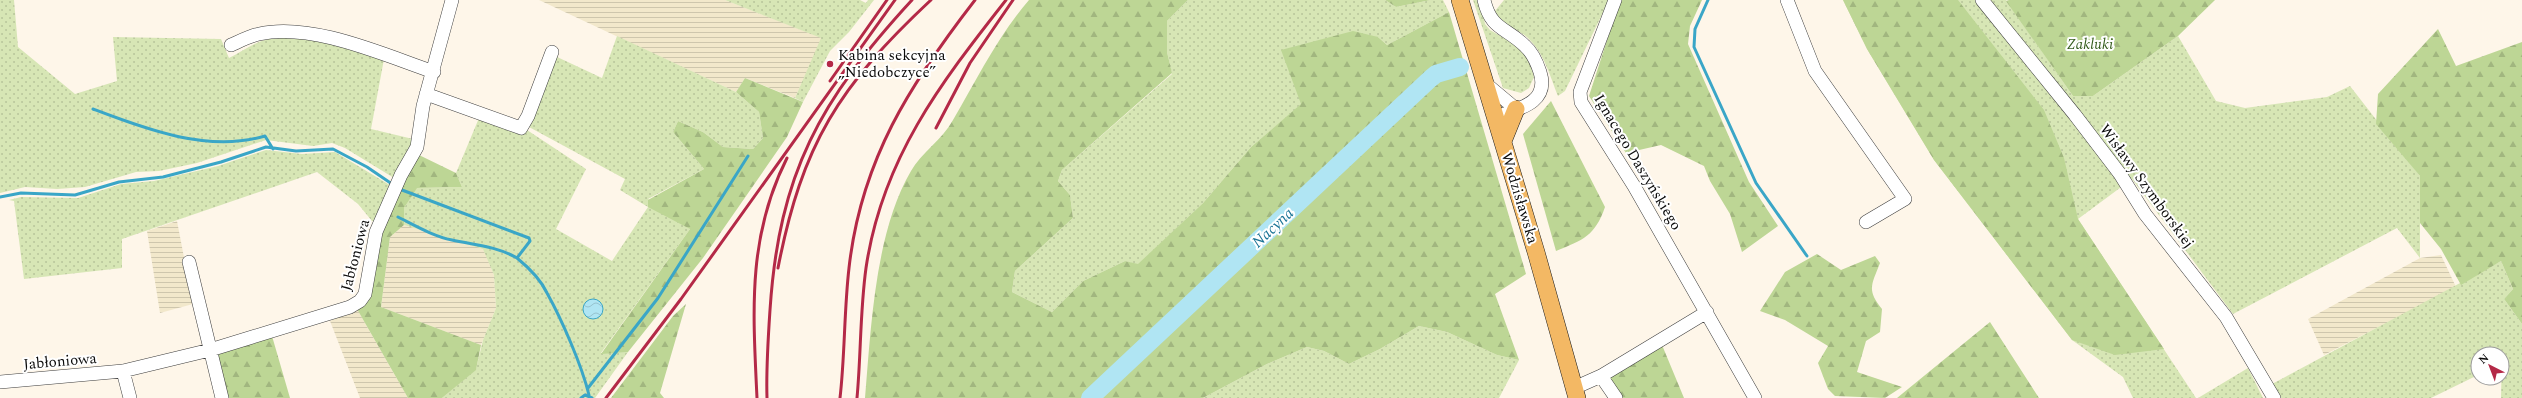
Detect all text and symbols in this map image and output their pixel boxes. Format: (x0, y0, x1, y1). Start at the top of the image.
park label: Zakluki (2067, 33, 2113, 56)
place label: Kabina sekcyjna „Niedobczyce” (838, 44, 946, 84)
marker: Kabina sekcyjna „Niedobczyce” (825, 59, 835, 69)
street label: Ignacego Daszyńskiego (1588, 90, 1687, 235)
street label: Wisławy Szymborskiej (2094, 119, 2200, 253)
street label: Wodzisławska (1495, 150, 1545, 247)
water label: Nacyna (1246, 202, 1299, 254)
street label: Jabłoniowa (335, 216, 376, 294)
north arrow (2470, 346, 2510, 386)
street label: Jabłoniowa (22, 347, 98, 376)
text: N (2475, 350, 2493, 368)

